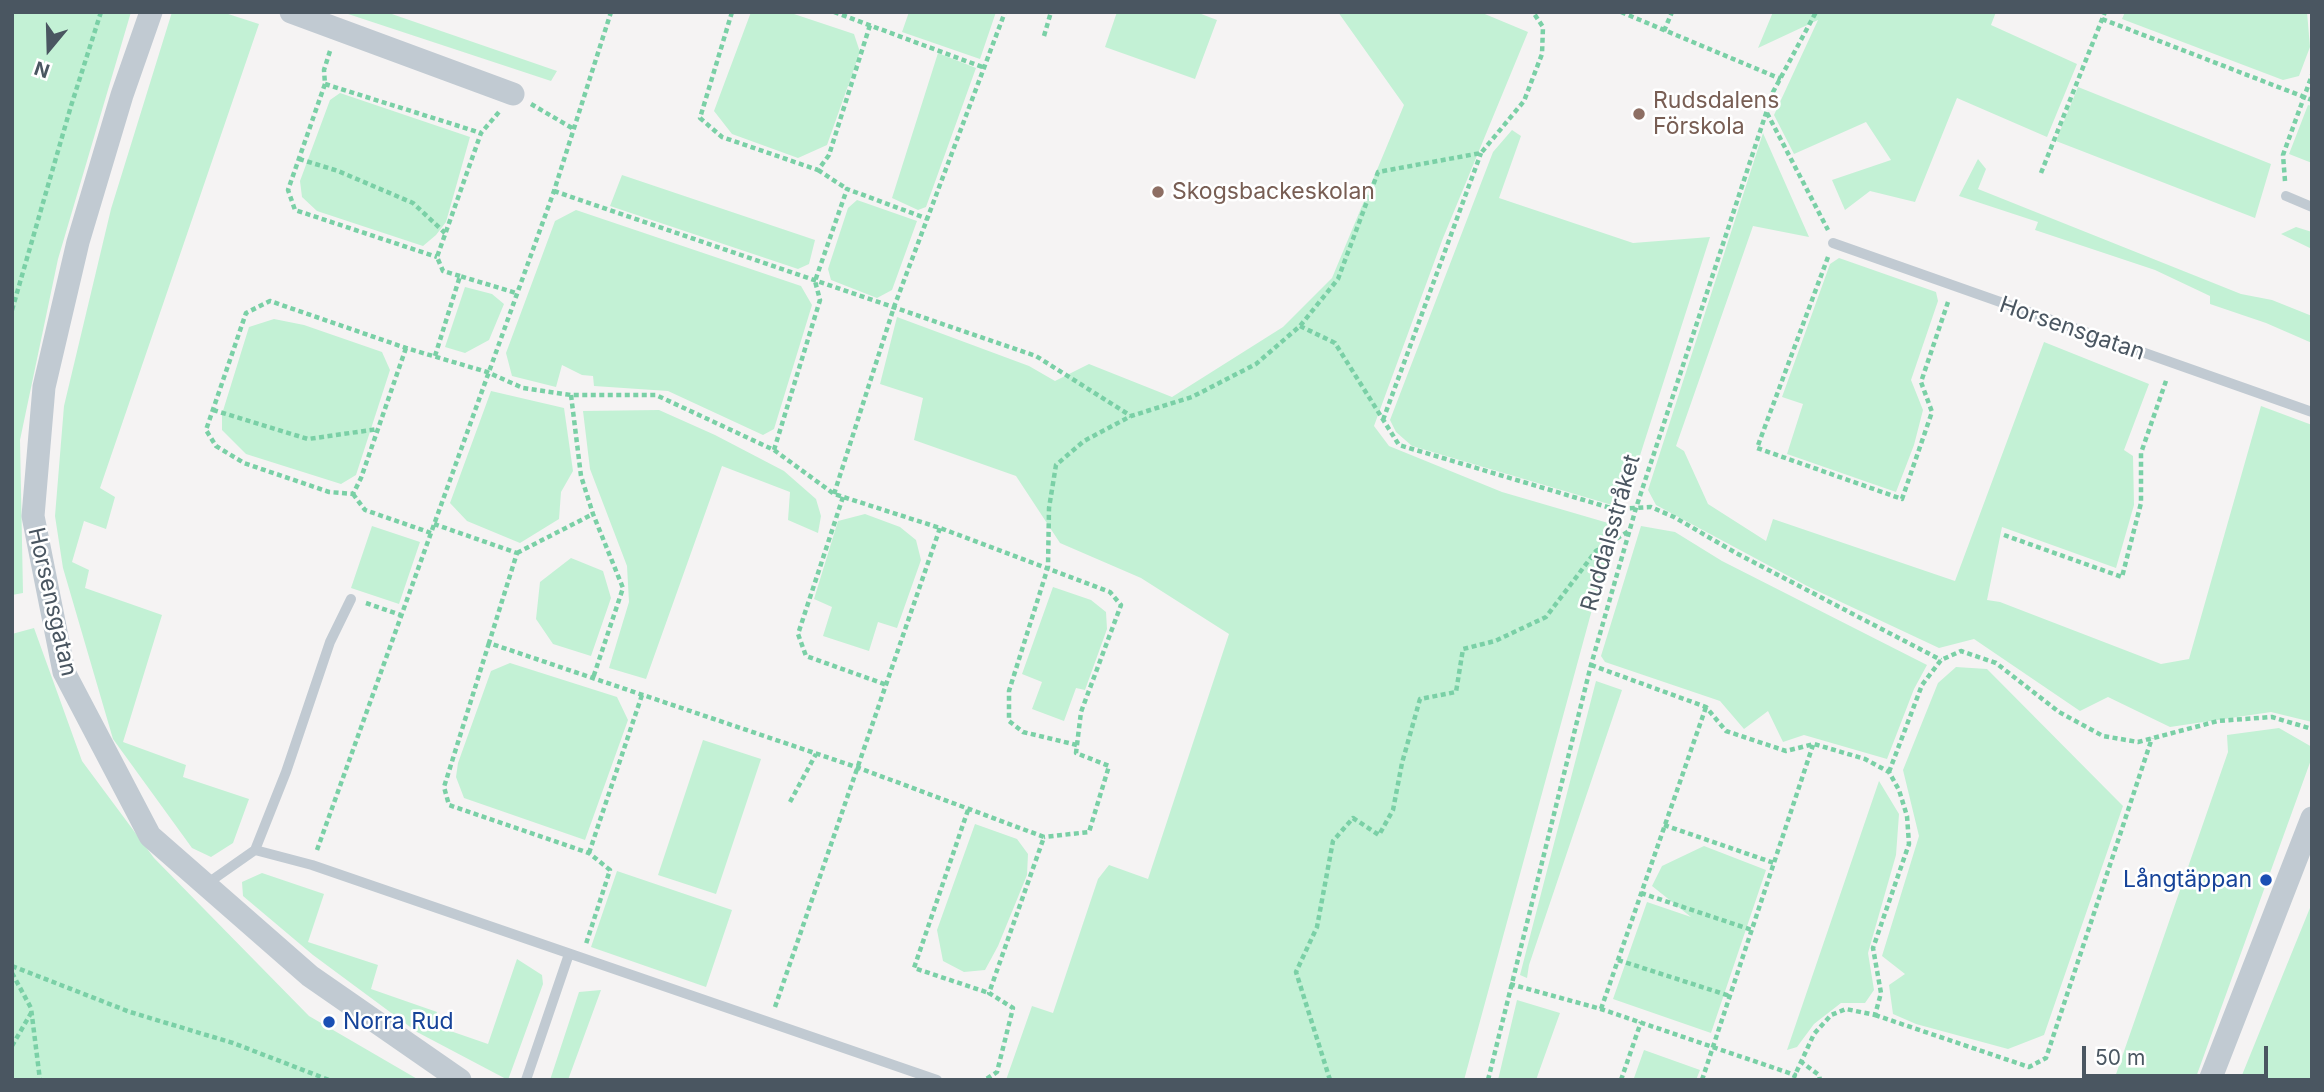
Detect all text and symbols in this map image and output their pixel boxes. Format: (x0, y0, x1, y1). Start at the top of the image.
north arrow (14, 14, 84, 84)
text: N (31, 56, 53, 83)
place label: Rudsdalens Förskola (1653, 87, 1779, 141)
marker: Rudsdalens Förskola (1631, 106, 1647, 122)
place label: Skogsbackeskolan (1172, 178, 1375, 206)
marker: Skogsbackeskolan (1150, 184, 1166, 200)
street label: Horsensgatan (1996, 291, 2148, 367)
street label: Ruddalsstråket (1575, 452, 1647, 614)
street label: Horsensgatan (21, 525, 83, 679)
place label: Långtäppan (2123, 866, 2252, 894)
marker: Långtäppan (2258, 872, 2274, 888)
place label: Norra Rud (343, 1008, 454, 1036)
marker: Norra Rud (321, 1014, 337, 1030)
scale bar (2086, 1032, 2272, 1076)
text: 50 m (2095, 1045, 2145, 1070)

